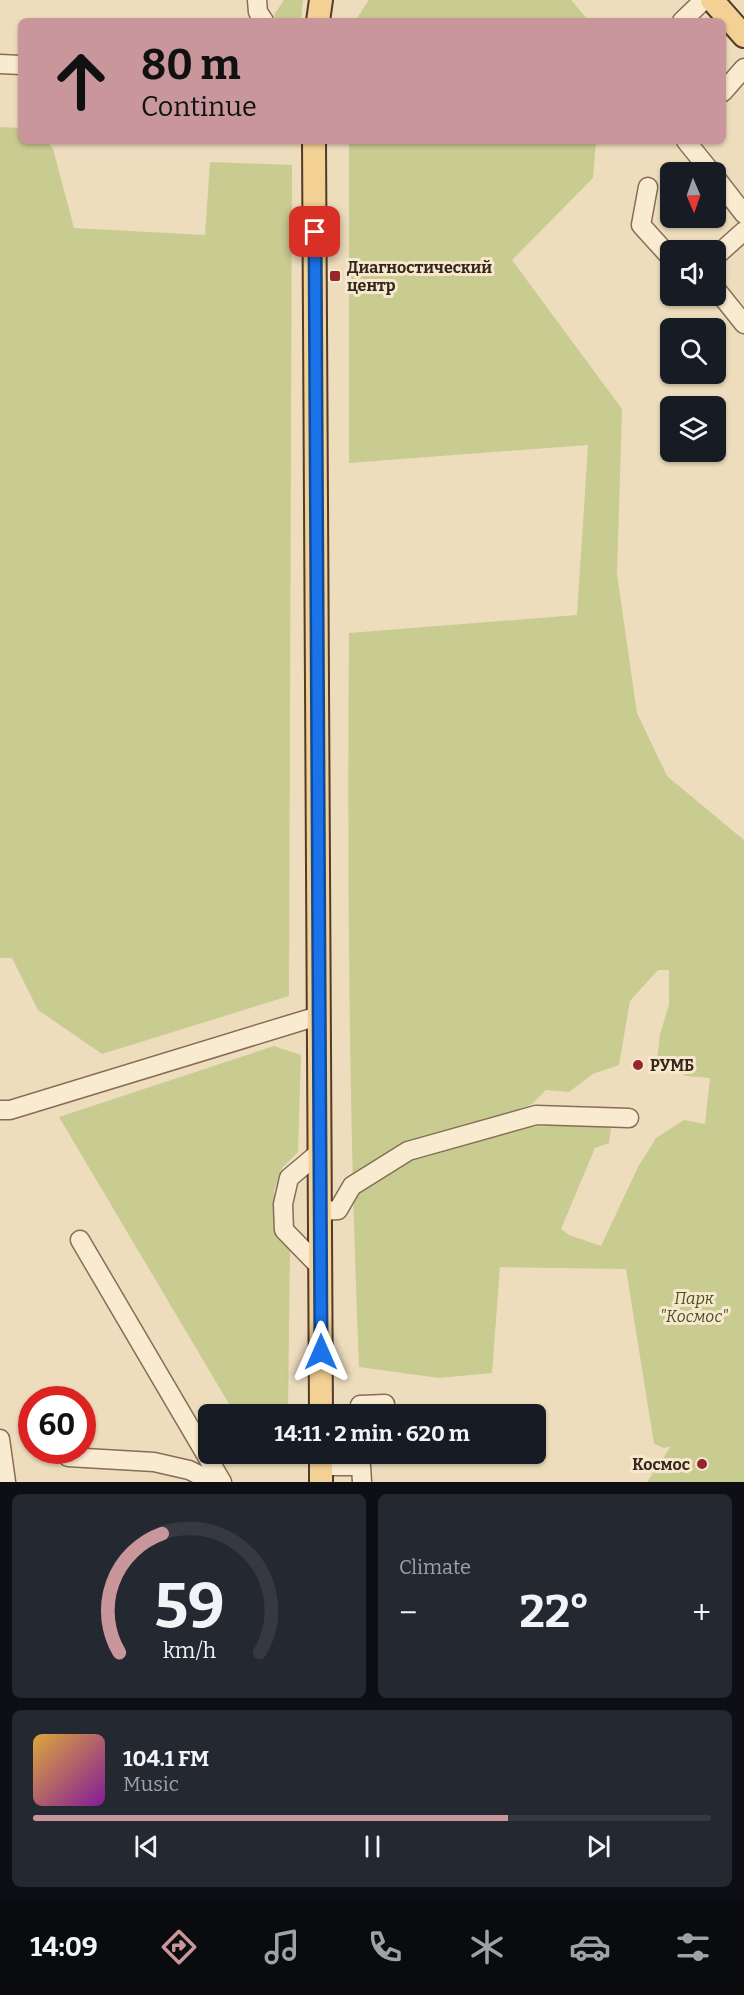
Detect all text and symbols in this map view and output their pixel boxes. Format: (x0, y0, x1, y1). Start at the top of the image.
text: 80 m (141, 40, 241, 90)
icon: ahead (42, 42, 120, 120)
text: Continue (141, 91, 257, 123)
north arrow (660, 162, 726, 228)
map controls (660, 162, 726, 462)
pin (289, 206, 340, 257)
icon: arrive (298, 215, 331, 248)
button: sound (660, 240, 726, 306)
place label: Диагностический центр (347, 258, 492, 295)
marker: Диагностический центр (328, 269, 342, 283)
button: search (660, 318, 726, 384)
button: layers (660, 396, 726, 462)
place label: РУМБ (650, 1056, 694, 1075)
marker: РУМБ (631, 1058, 645, 1072)
park label: Парк "Космос" (660, 1289, 729, 1326)
position arrow (289, 1320, 353, 1384)
speed limit sign: 60 (18, 1386, 96, 1464)
text: 14:11 · 2 min · 620 m (274, 1420, 470, 1447)
place label: Космос (632, 1455, 690, 1474)
marker: Космос (695, 1457, 709, 1471)
text: Climate (399, 1555, 471, 1579)
text: 59 (154, 1569, 224, 1644)
text: 22° (519, 1585, 590, 1639)
text: − (399, 1593, 417, 1633)
text: + (692, 1593, 711, 1633)
text: km/h (162, 1638, 216, 1664)
text: 104.1 FM (123, 1745, 209, 1772)
text: Music (123, 1772, 179, 1796)
icon: previous (130, 1830, 163, 1863)
icon: pause (356, 1830, 389, 1863)
icon: next (582, 1830, 615, 1863)
icon: directions (158, 1926, 200, 1968)
icon: music (261, 1926, 303, 1968)
icon: phone (364, 1926, 406, 1968)
icon: climate (466, 1926, 508, 1968)
icon: car (569, 1926, 611, 1968)
icon: filters (672, 1926, 714, 1968)
text: 14:09 (30, 1931, 98, 1963)

